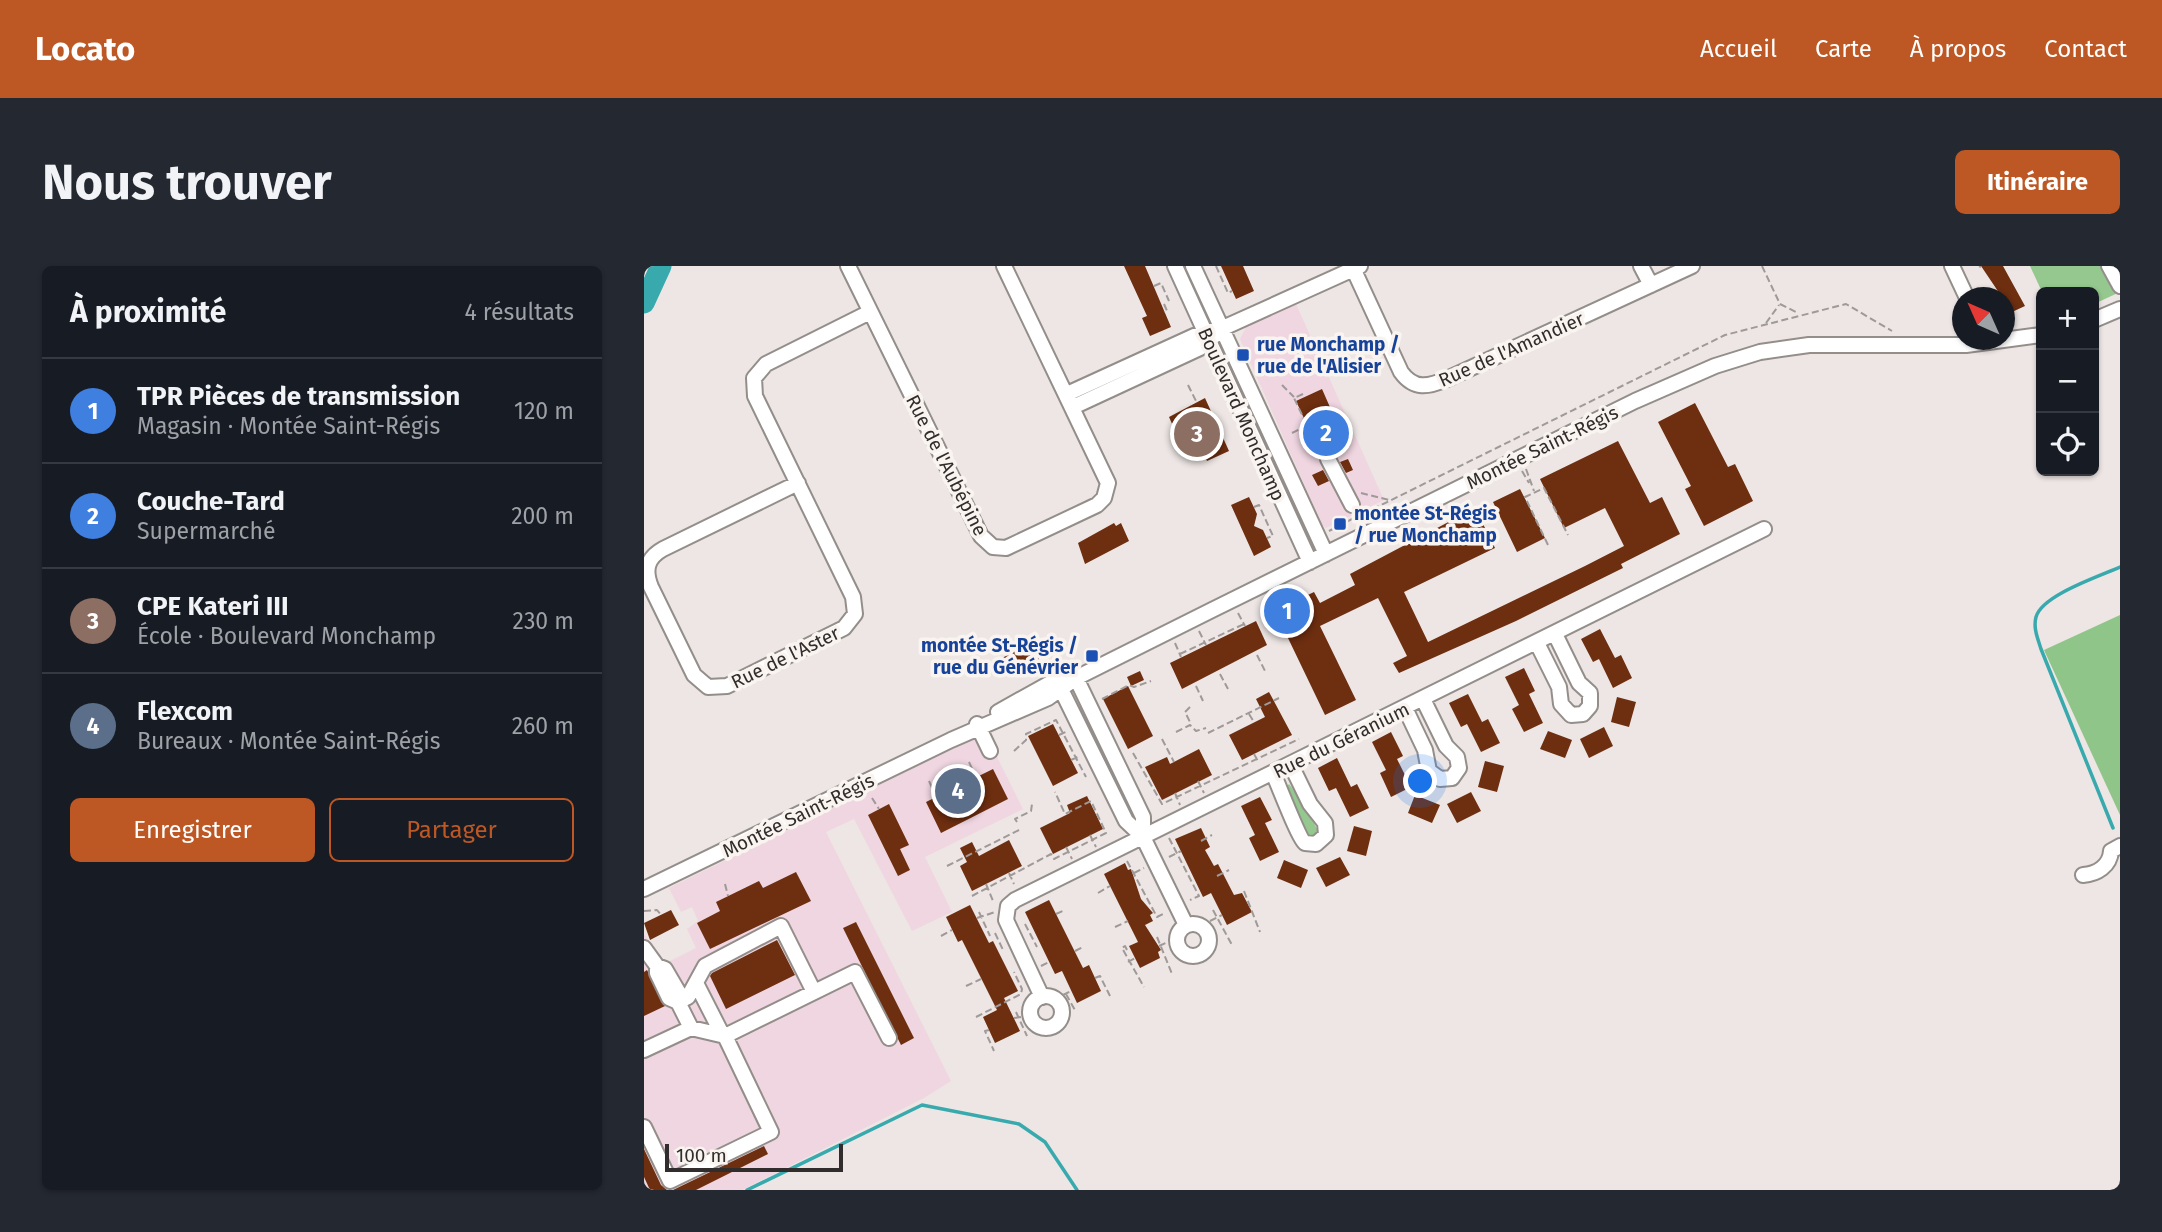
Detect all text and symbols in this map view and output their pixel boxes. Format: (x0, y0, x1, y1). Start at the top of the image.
text: Locato (35, 29, 135, 69)
text: Accueil (1700, 35, 1777, 63)
text: Carte (1815, 35, 1872, 63)
text: À propos (1910, 35, 2006, 63)
text: Contact (2044, 35, 2127, 63)
button: Itinéraire (1955, 150, 2120, 214)
text: Nous trouver (42, 153, 332, 212)
north arrow (1952, 287, 2015, 350)
map controls (2036, 287, 2099, 476)
button: + (2036, 287, 2099, 350)
text: À proximité (70, 294, 226, 330)
text: 4 résultats (464, 298, 574, 326)
street label: Rue de l'Amandier (1435, 307, 1588, 392)
street label: Boulevard Monchamp (1193, 324, 1290, 504)
place label: rue Monchamp / rue de l'Alisier (1257, 333, 1400, 378)
marker: rue Monchamp / rue de l'Alisier (1235, 347, 1251, 363)
button: − (2036, 350, 2099, 413)
text: TPR Pièces de transmission (137, 381, 460, 412)
street label: Rue de l'Aubépine (901, 391, 992, 540)
text: 1 (88, 397, 98, 425)
text: 120 m (514, 397, 574, 425)
street label: Montée Saint-Régis (1463, 401, 1622, 494)
pin: 2 (1303, 407, 1349, 459)
pin: 3 (1174, 408, 1220, 460)
text: Magasin · Montée Saint-Régis (137, 412, 440, 440)
button: locate (2036, 413, 2099, 476)
text: Couche-Tard (137, 486, 285, 517)
text: 2 (87, 502, 99, 530)
text: 200 m (511, 502, 574, 530)
place label: montée St-Régis / rue Monchamp (1354, 502, 1497, 547)
marker: montée St-Régis / rue Monchamp (1332, 516, 1348, 532)
text: Supermarché (137, 517, 275, 545)
pin: 1 (1264, 585, 1310, 637)
text: CPE Kateri III (137, 591, 289, 622)
text: 3 (87, 607, 99, 635)
text: 230 m (513, 607, 574, 635)
street label: Rue de l'Aster (727, 621, 844, 694)
text: École · Boulevard Monchamp (137, 622, 436, 650)
place label: montée St-Régis / rue du Génévrier (921, 634, 1078, 679)
marker: montée St-Régis / rue du Génévrier (1084, 648, 1100, 664)
text: Flexcom (137, 696, 233, 727)
street label: Rue du Géranium (1269, 698, 1413, 783)
text: 4 (87, 712, 100, 740)
text: 260 m (512, 712, 574, 740)
text: Bureaux · Montée Saint-Régis (137, 727, 441, 755)
your location (1403, 764, 1437, 798)
pin: 4 (935, 765, 981, 817)
street label: Montée Saint-Régis (719, 769, 878, 862)
button: Enregistrer (70, 798, 315, 862)
button: Partager (329, 798, 574, 862)
scale bar (665, 1141, 844, 1173)
text: 100 m (676, 1144, 727, 1167)

